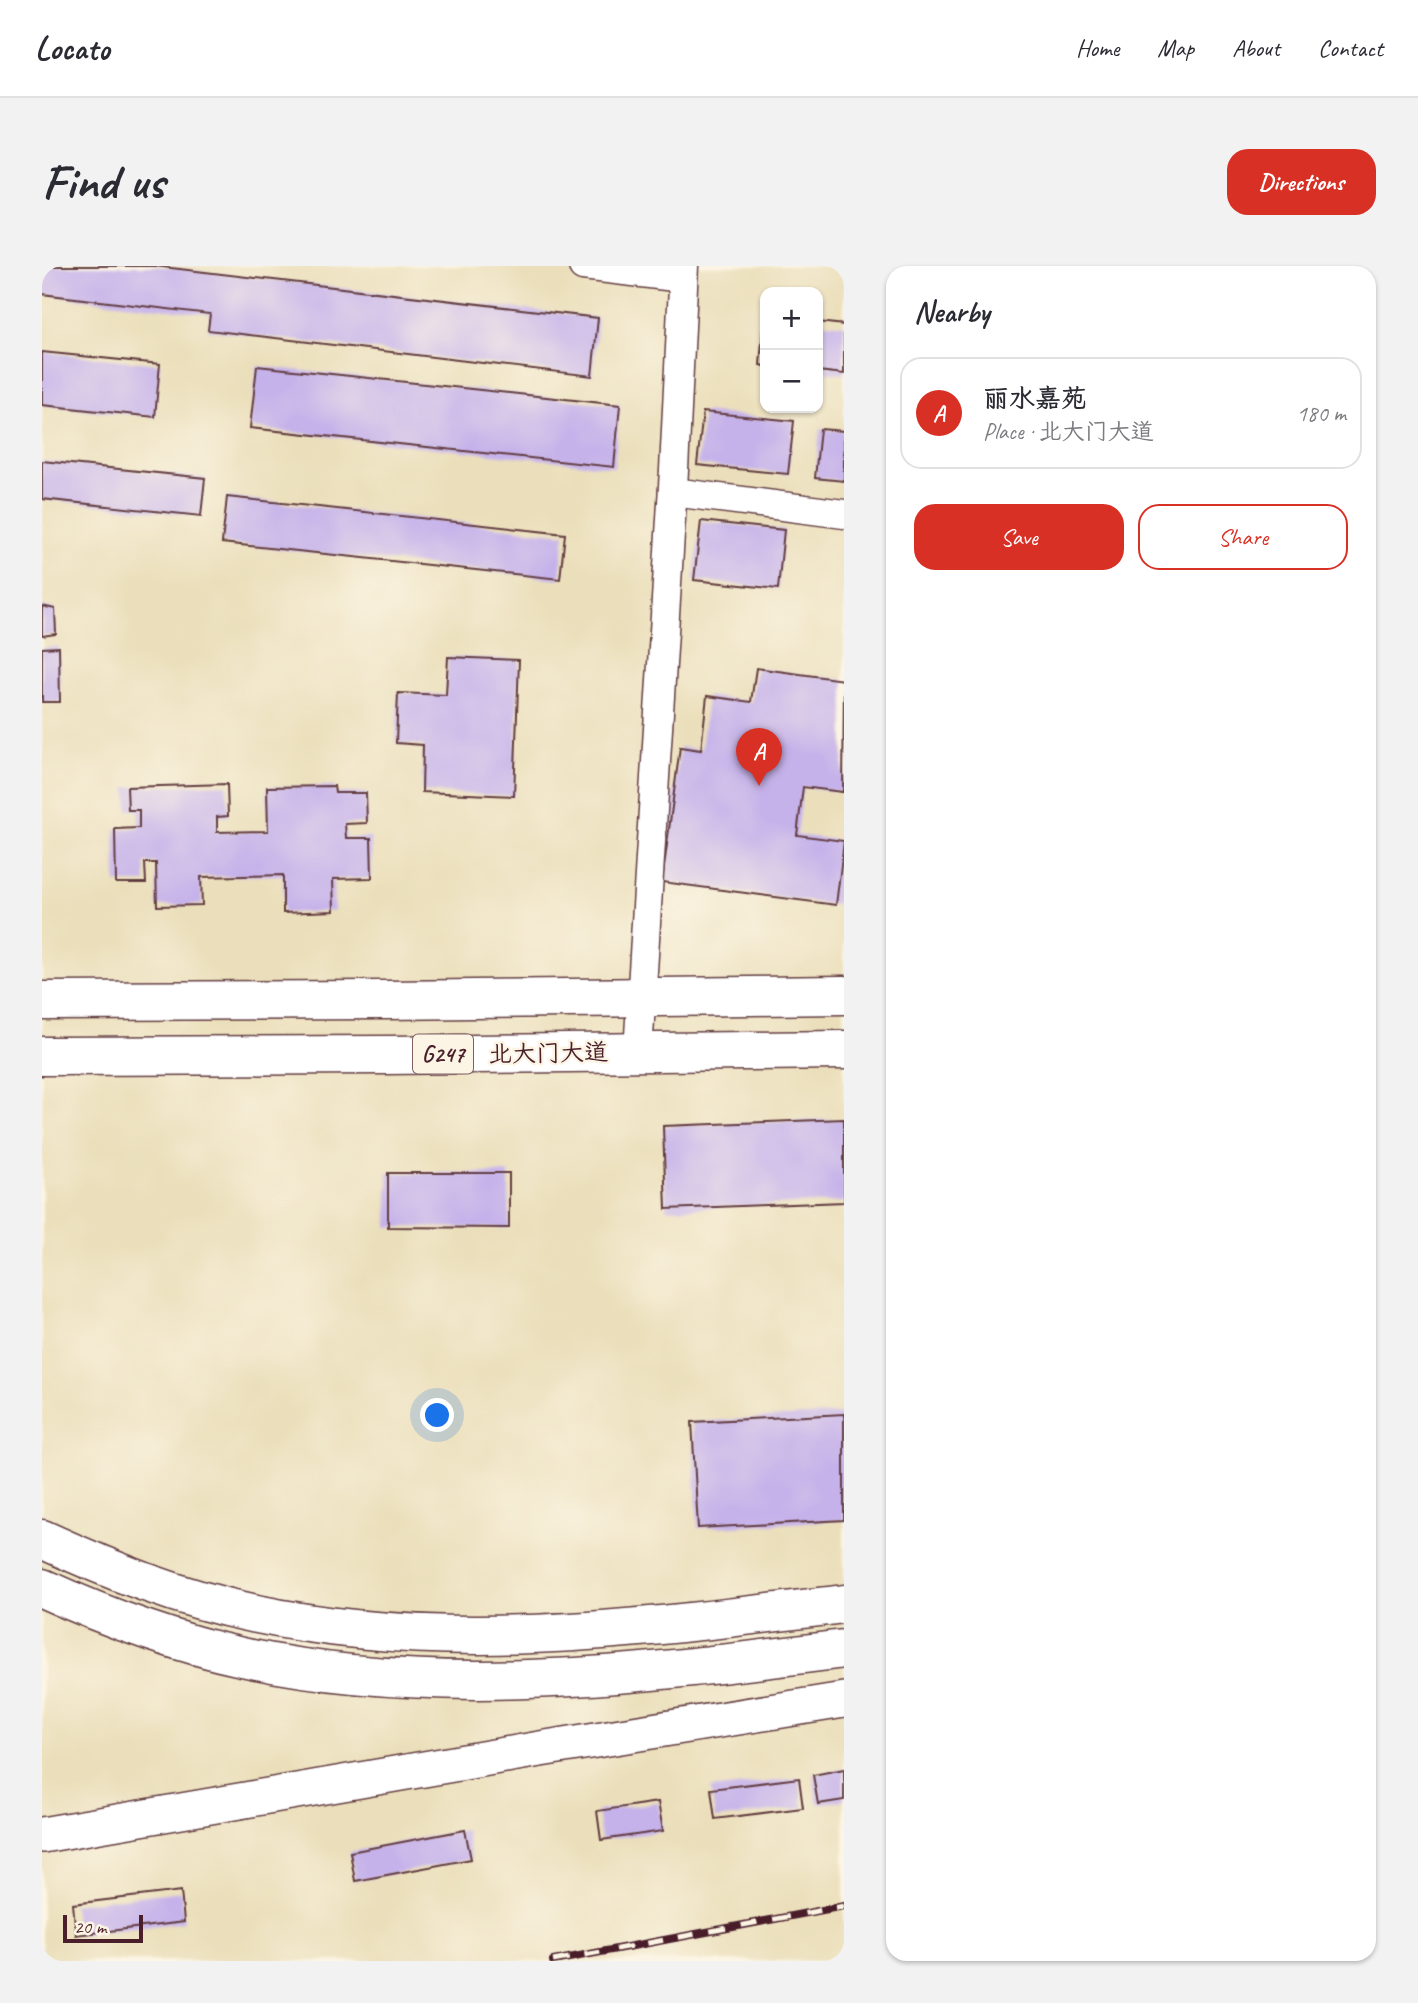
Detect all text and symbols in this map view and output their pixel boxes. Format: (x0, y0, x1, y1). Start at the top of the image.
text: Locato (35, 27, 109, 69)
text: Home (1076, 33, 1119, 63)
text: Map (1157, 33, 1194, 63)
text: About (1232, 33, 1280, 63)
text: Contact (1318, 33, 1383, 63)
button: Directions (1227, 149, 1376, 215)
text: Find us (42, 151, 164, 213)
map controls (760, 287, 823, 413)
button: + (760, 287, 823, 350)
text: Nearby (914, 293, 990, 331)
button: − (760, 350, 823, 413)
text: 丽水嘉苑 (983, 382, 1087, 415)
text: A (933, 399, 945, 428)
text: 180 m (1297, 399, 1346, 428)
text: Place · 北大门大道 (983, 417, 1154, 446)
button: Save (914, 504, 1124, 570)
button: Share (1138, 504, 1348, 570)
pin: A (736, 728, 782, 786)
road number: G247 (413, 1034, 473, 1074)
street label: 北大门大道 (488, 1037, 608, 1069)
your location (420, 1398, 454, 1432)
scale bar (63, 1912, 144, 1944)
text: 20 m (74, 1915, 106, 1939)

